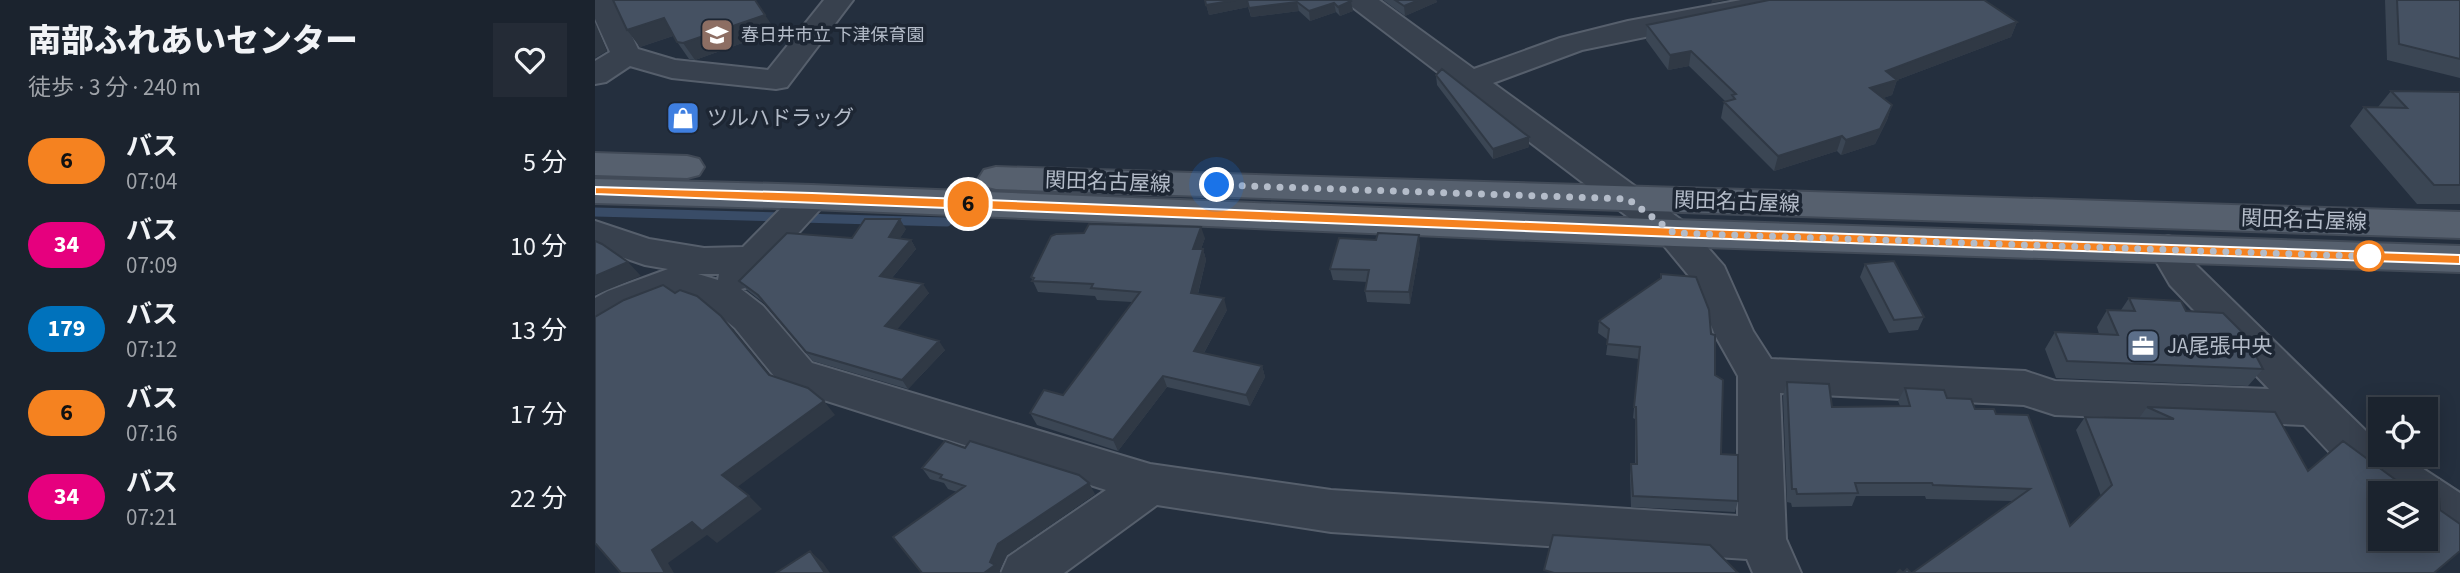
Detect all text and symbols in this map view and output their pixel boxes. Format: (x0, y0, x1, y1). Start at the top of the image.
school or university icon: 春日井市立 下津保育園 (698, 16, 736, 54)
text: 南部ふれあいセンター (28, 18, 358, 65)
button: heart (493, 23, 567, 97)
place label: 春日井市立 下津保育園 (741, 23, 925, 48)
text: 徒歩 · 3 分 · 240 m (28, 71, 201, 104)
shop icon: ツルハドラッグ (664, 99, 702, 137)
place label: ツルハドラッグ (707, 103, 854, 133)
text: バス (126, 128, 178, 165)
text: 6 (60, 143, 73, 178)
text: 5 分 (523, 144, 567, 181)
text: 07:04 (126, 165, 177, 198)
street label: 関田名古屋線 (1045, 165, 1171, 199)
your location (1199, 167, 1234, 202)
line badge: 6 (945, 181, 991, 227)
street label: 関田名古屋線 (1674, 185, 1800, 219)
text: 6 (962, 186, 974, 221)
street label: 関田名古屋線 (2241, 203, 2367, 237)
text: バス (126, 212, 178, 249)
text: 34 (54, 227, 79, 262)
text: 10 分 (510, 228, 567, 265)
unlabelled marker (2354, 241, 2384, 271)
text: 07:09 (126, 249, 177, 282)
text: バス (126, 296, 178, 333)
text: 179 (47, 311, 86, 346)
text: 13 分 (510, 312, 567, 349)
office icon: JA尾張中央 (2124, 327, 2162, 365)
place label: JA尾張中央 (2167, 331, 2272, 361)
text: 07:12 (126, 333, 177, 366)
text: バス (126, 380, 178, 417)
text: 6 (60, 395, 73, 430)
text: 17 分 (510, 396, 567, 433)
map controls (2368, 397, 2438, 551)
button: locate (2368, 397, 2438, 467)
text: 07:16 (126, 417, 177, 450)
text: バス (126, 464, 178, 501)
text: 34 (54, 479, 79, 514)
text: 22 分 (510, 480, 567, 517)
button: layers (2368, 481, 2438, 551)
text: 07:21 (126, 501, 177, 534)

